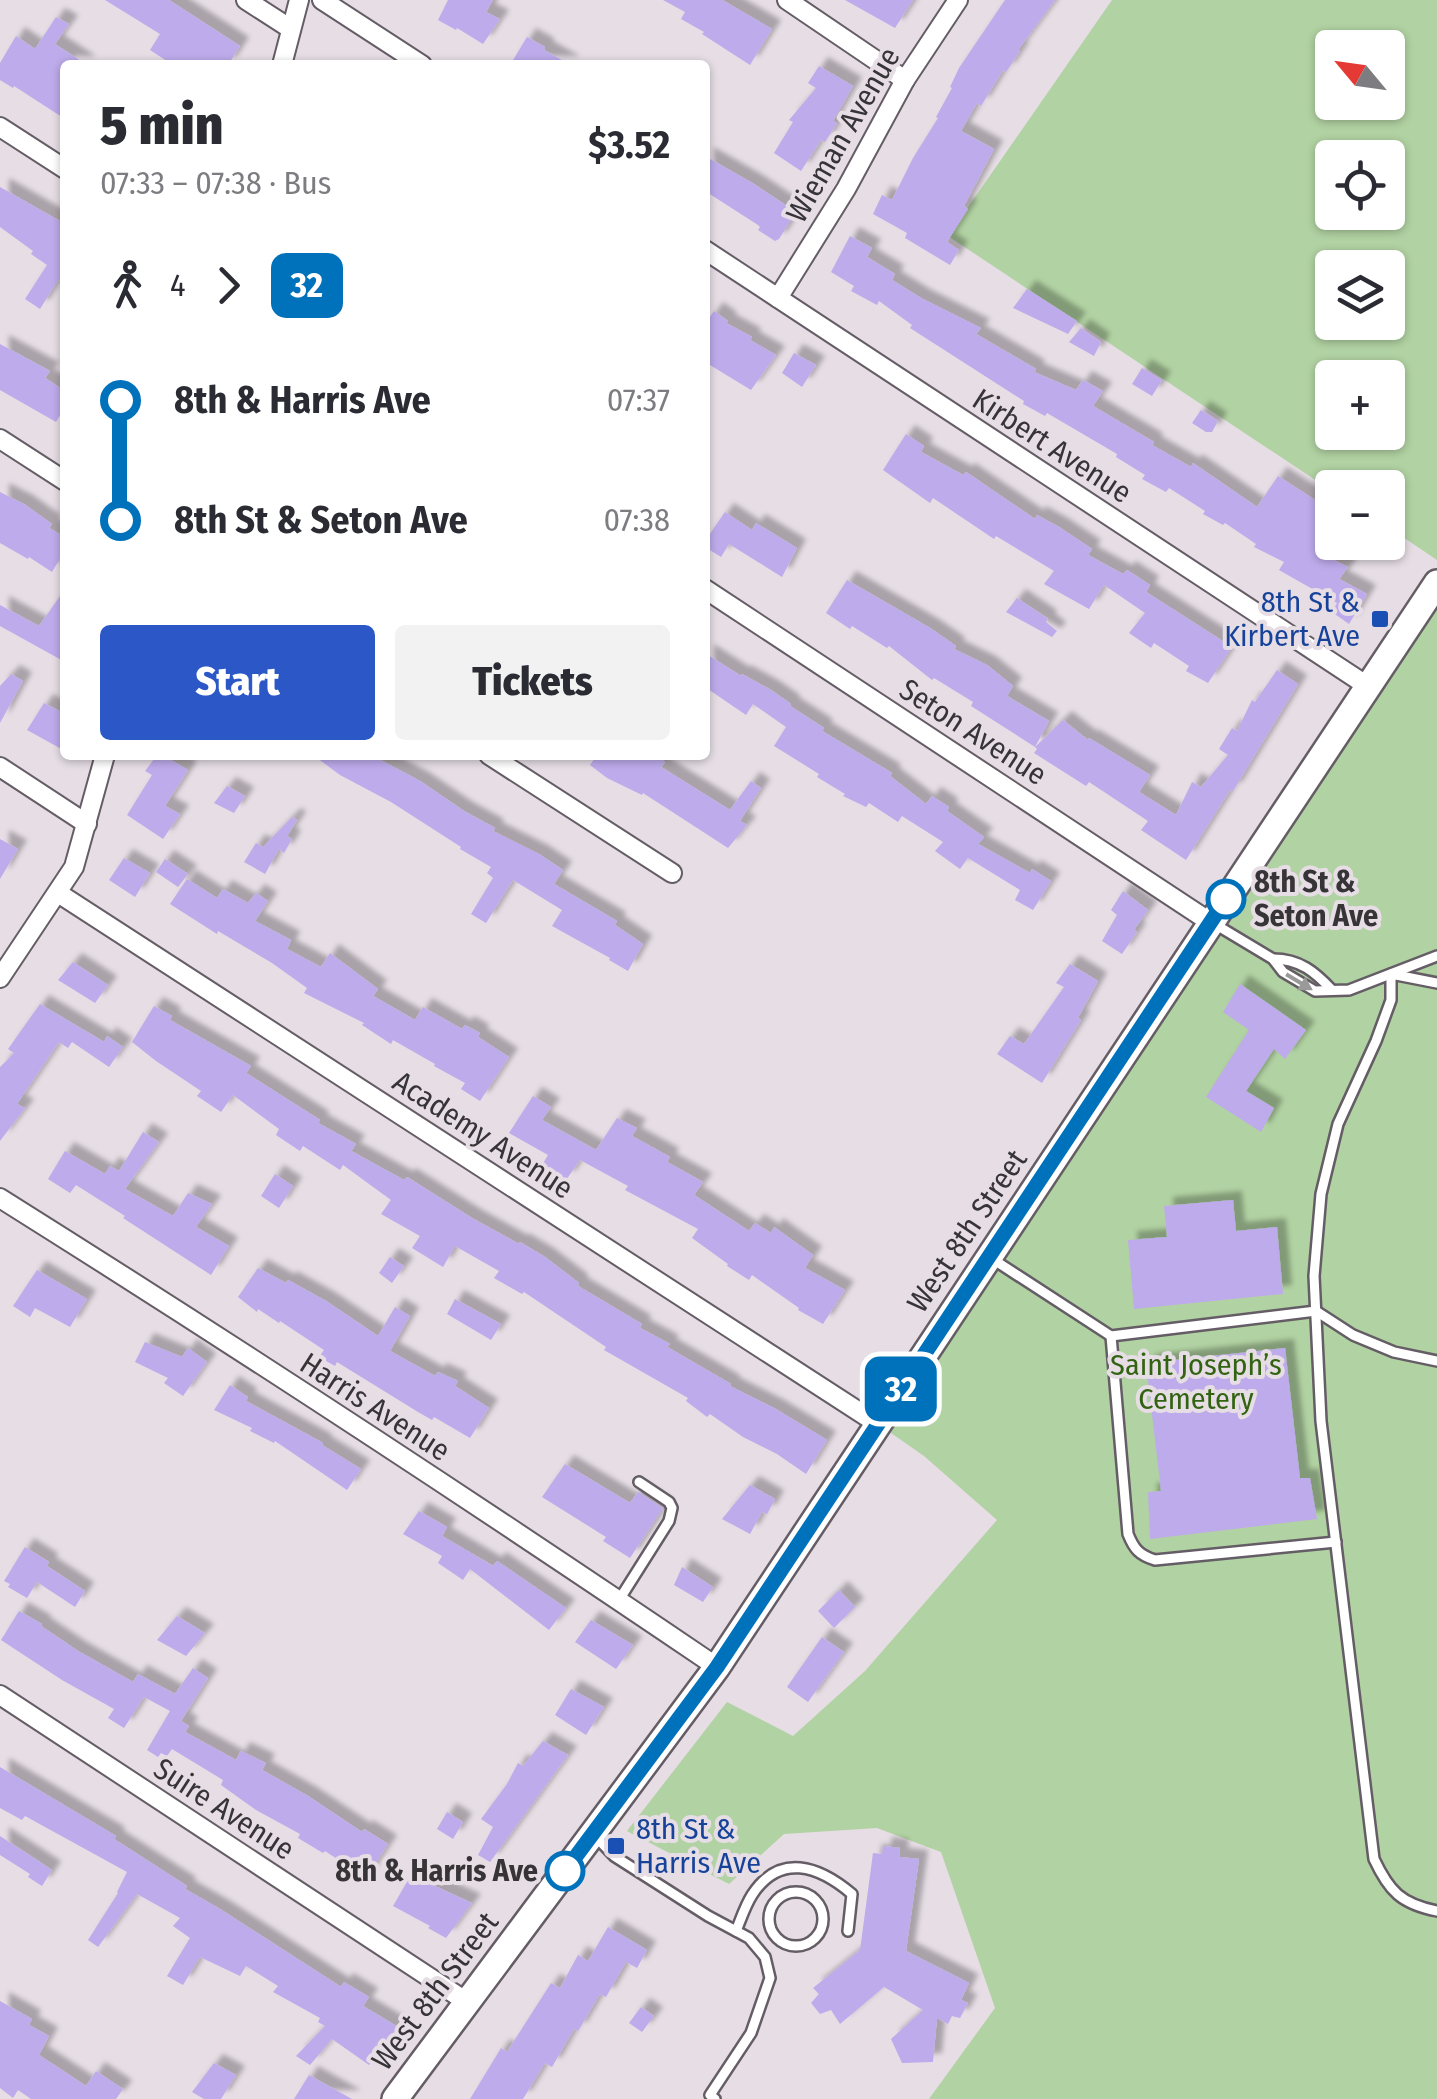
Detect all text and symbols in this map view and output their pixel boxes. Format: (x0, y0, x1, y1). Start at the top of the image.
north arrow (1315, 30, 1405, 120)
map controls (1315, 30, 1405, 560)
street label: Wieman Avenue (779, 41, 907, 229)
text: 5 min (100, 93, 223, 159)
text: $3.52 (588, 122, 670, 168)
button: locate (1315, 140, 1405, 230)
text: 07:33 – 07:38 · Bus (100, 164, 332, 202)
button: layers (1315, 250, 1405, 340)
icon: walk (100, 258, 155, 313)
icon: forward (201, 258, 256, 313)
text: 32 (291, 264, 323, 306)
text: 4 (170, 266, 186, 304)
button: + (1315, 360, 1405, 450)
text: 8th & Harris Ave (174, 377, 431, 423)
text: 07:37 (607, 381, 670, 419)
street label: Kirbert Avenue (966, 381, 1138, 511)
button: − (1315, 470, 1405, 560)
text: 8th St & Seton Ave (174, 497, 468, 543)
text: 07:38 (603, 501, 670, 539)
place label: 8th St & Kirbert Ave (1224, 584, 1360, 654)
marker: 8th St & Kirbert Ave (1369, 608, 1391, 630)
button: Start (100, 625, 375, 740)
button: Tickets (395, 625, 670, 740)
street label: Seton Avenue (893, 671, 1053, 793)
place label: 8th St & Seton Ave (1254, 864, 1378, 934)
marker: 8th St & Seton Ave (1207, 880, 1245, 918)
one-way arrow (1285, 973, 1313, 990)
street label: Academy Avenue (386, 1063, 580, 1207)
street label: West 8th Street (899, 1143, 1035, 1319)
street label: Harris Avenue (293, 1345, 457, 1469)
park label: Saint Joseph’s Cemetery (1110, 1347, 1282, 1417)
line badge: 32 (856, 1356, 946, 1422)
text: 32 (885, 1368, 917, 1410)
street label: Suire Avenue (147, 1750, 301, 1868)
place label: 8th St & Harris Ave (636, 1811, 761, 1881)
marker: 8th St & Harris Ave (605, 1835, 627, 1857)
marker: 8th & Harris Ave (546, 1852, 584, 1890)
place label: 8th & Harris Ave (335, 1853, 538, 1889)
street label: West 8th Street (364, 1905, 506, 2077)

